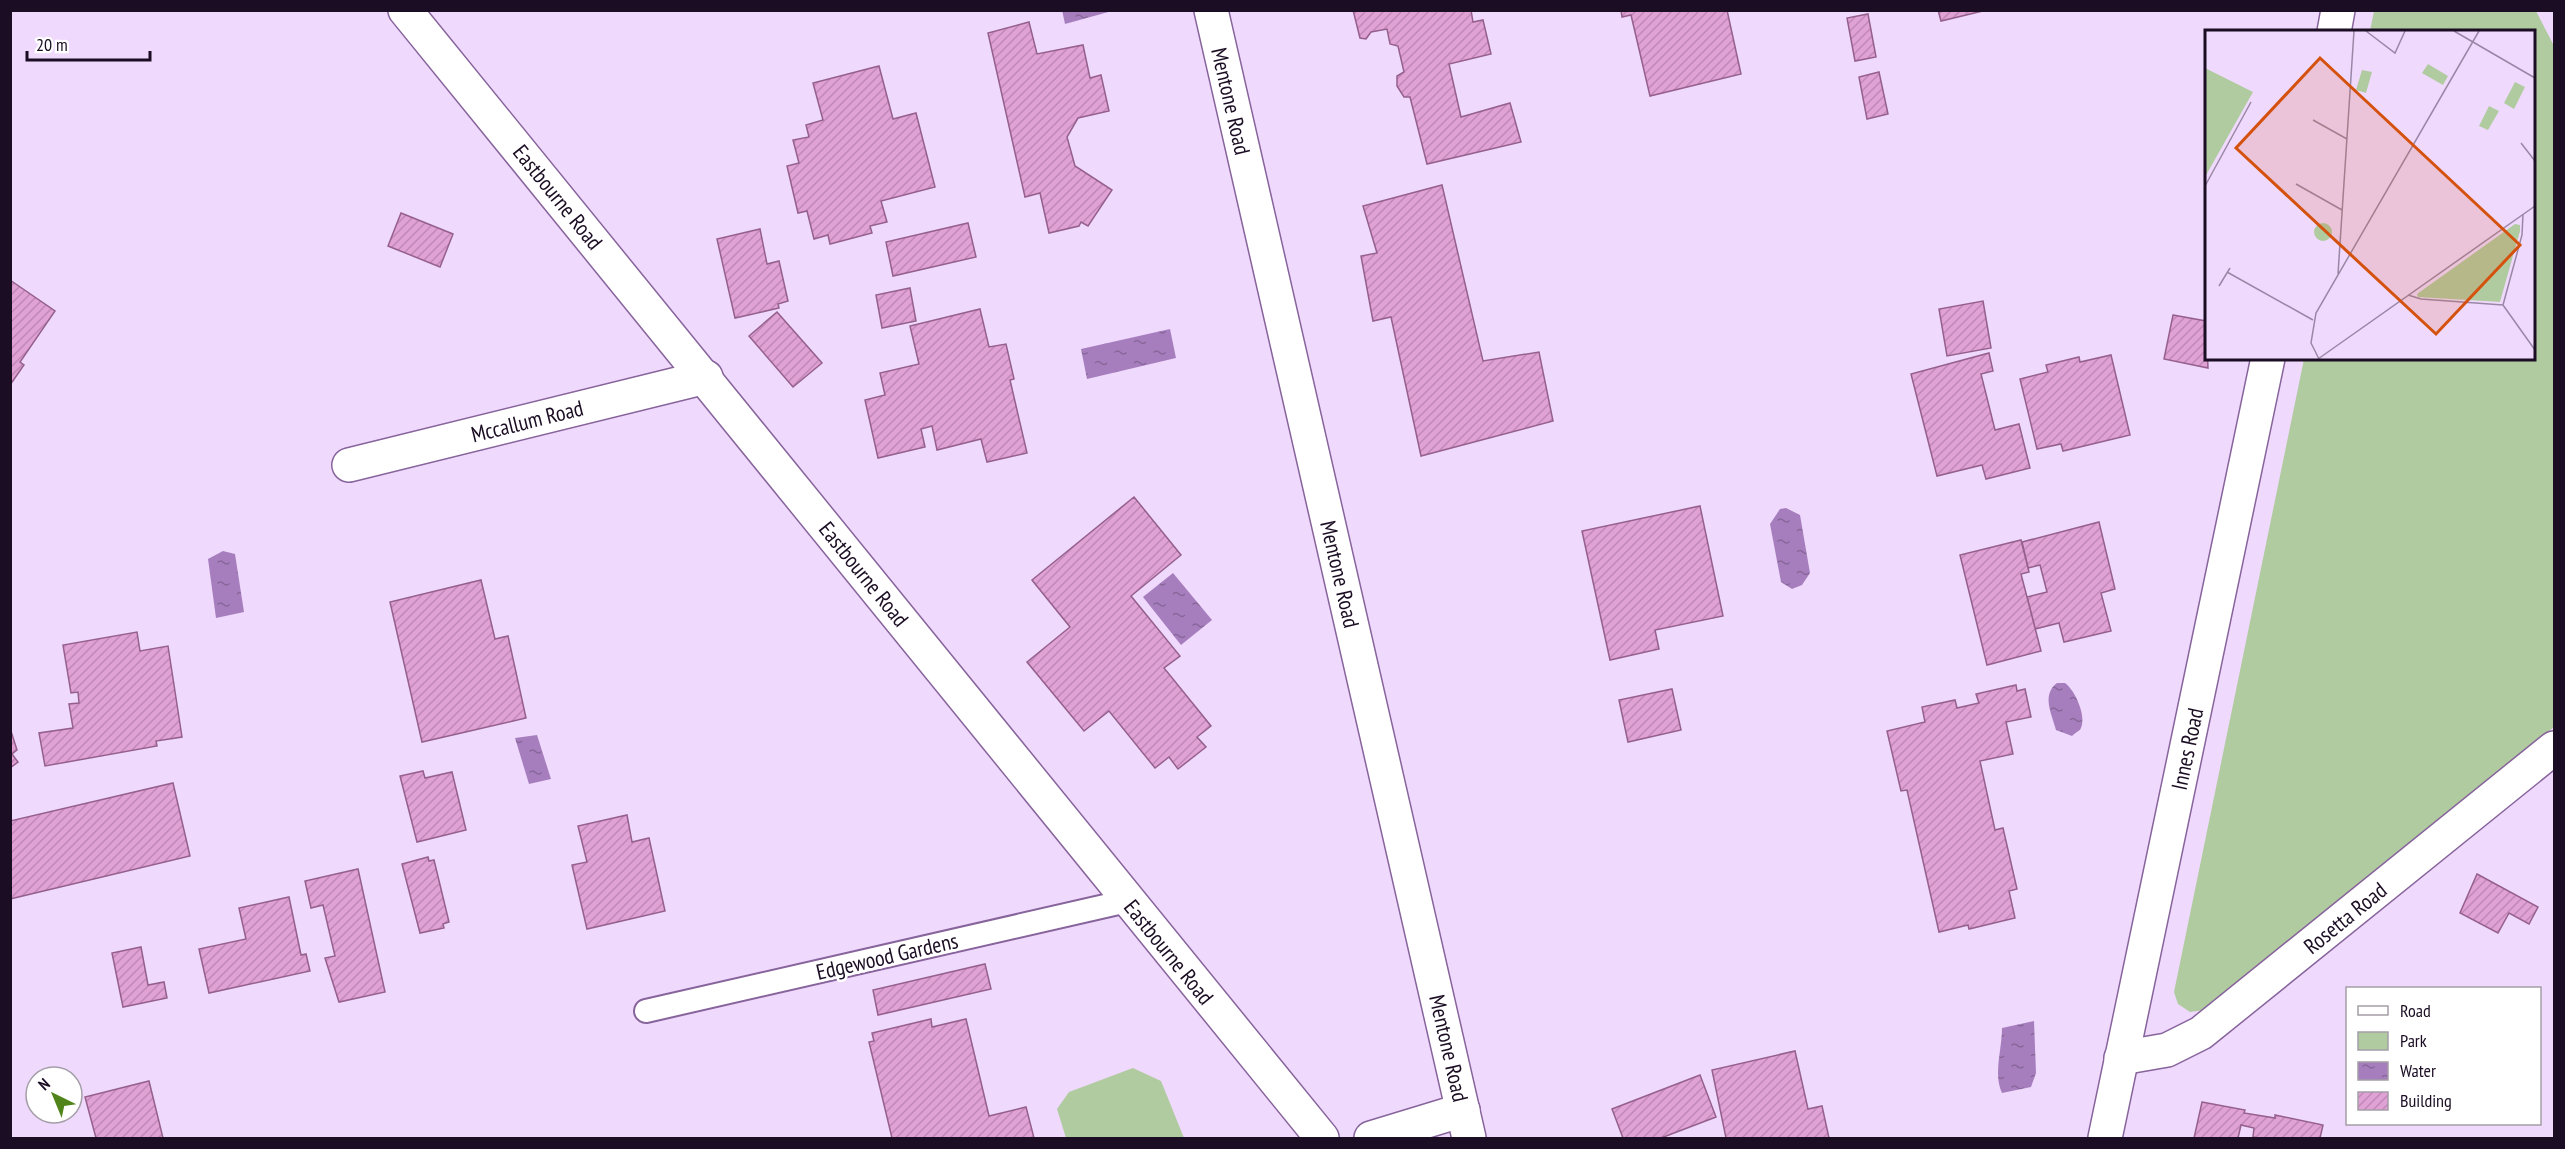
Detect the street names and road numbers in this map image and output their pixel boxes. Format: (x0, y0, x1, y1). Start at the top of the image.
street label: Mentone Road (1205, 45, 1257, 157)
street label: Eastbourne Road (507, 139, 609, 255)
street label: Mccallum Road (468, 394, 586, 448)
street label: Eastbourne Road (813, 516, 915, 632)
street label: Mentone Road (1314, 518, 1366, 630)
street label: Innes Road (2165, 705, 2209, 793)
street label: Rosetta Road (2298, 876, 2392, 960)
street label: Eastbourne Road (1118, 894, 1220, 1010)
street label: Edgewood Gardens (813, 926, 961, 986)
street label: Mentone Road (1423, 992, 1475, 1104)

